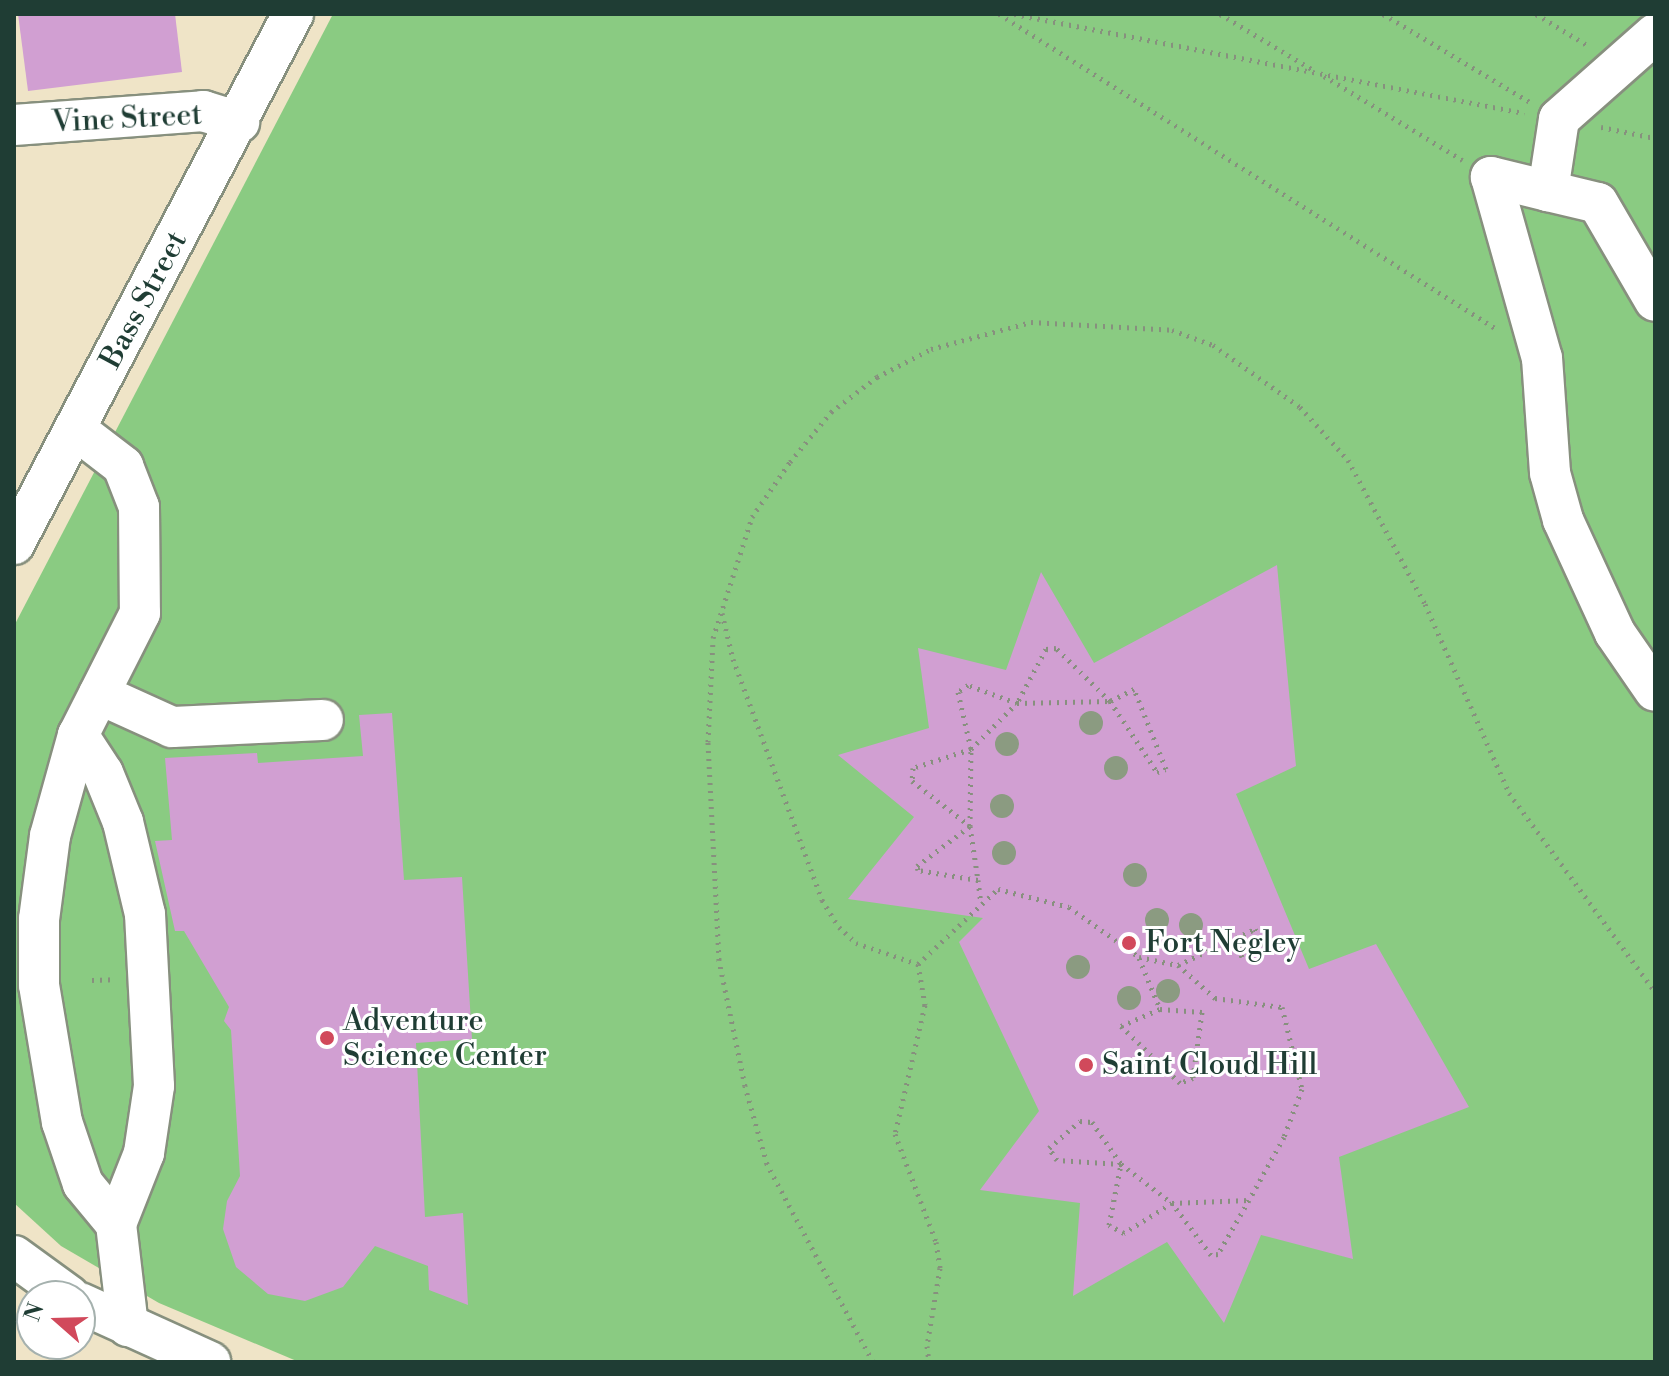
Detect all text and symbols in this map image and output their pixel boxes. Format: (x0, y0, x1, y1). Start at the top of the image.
street label: Vine Street (51, 97, 203, 141)
street label: Bass Street (93, 225, 195, 375)
place label: Fort Negley (1145, 925, 1301, 961)
marker: Fort Negley (1120, 934, 1138, 952)
place label: Adventure Science Center (343, 1003, 547, 1074)
marker: Adventure Science Center (318, 1029, 336, 1047)
place label: Saint Cloud Hill (1102, 1047, 1317, 1083)
marker: Saint Cloud Hill (1077, 1056, 1095, 1074)
north arrow (16, 1280, 96, 1360)
text: N (19, 1300, 51, 1325)

